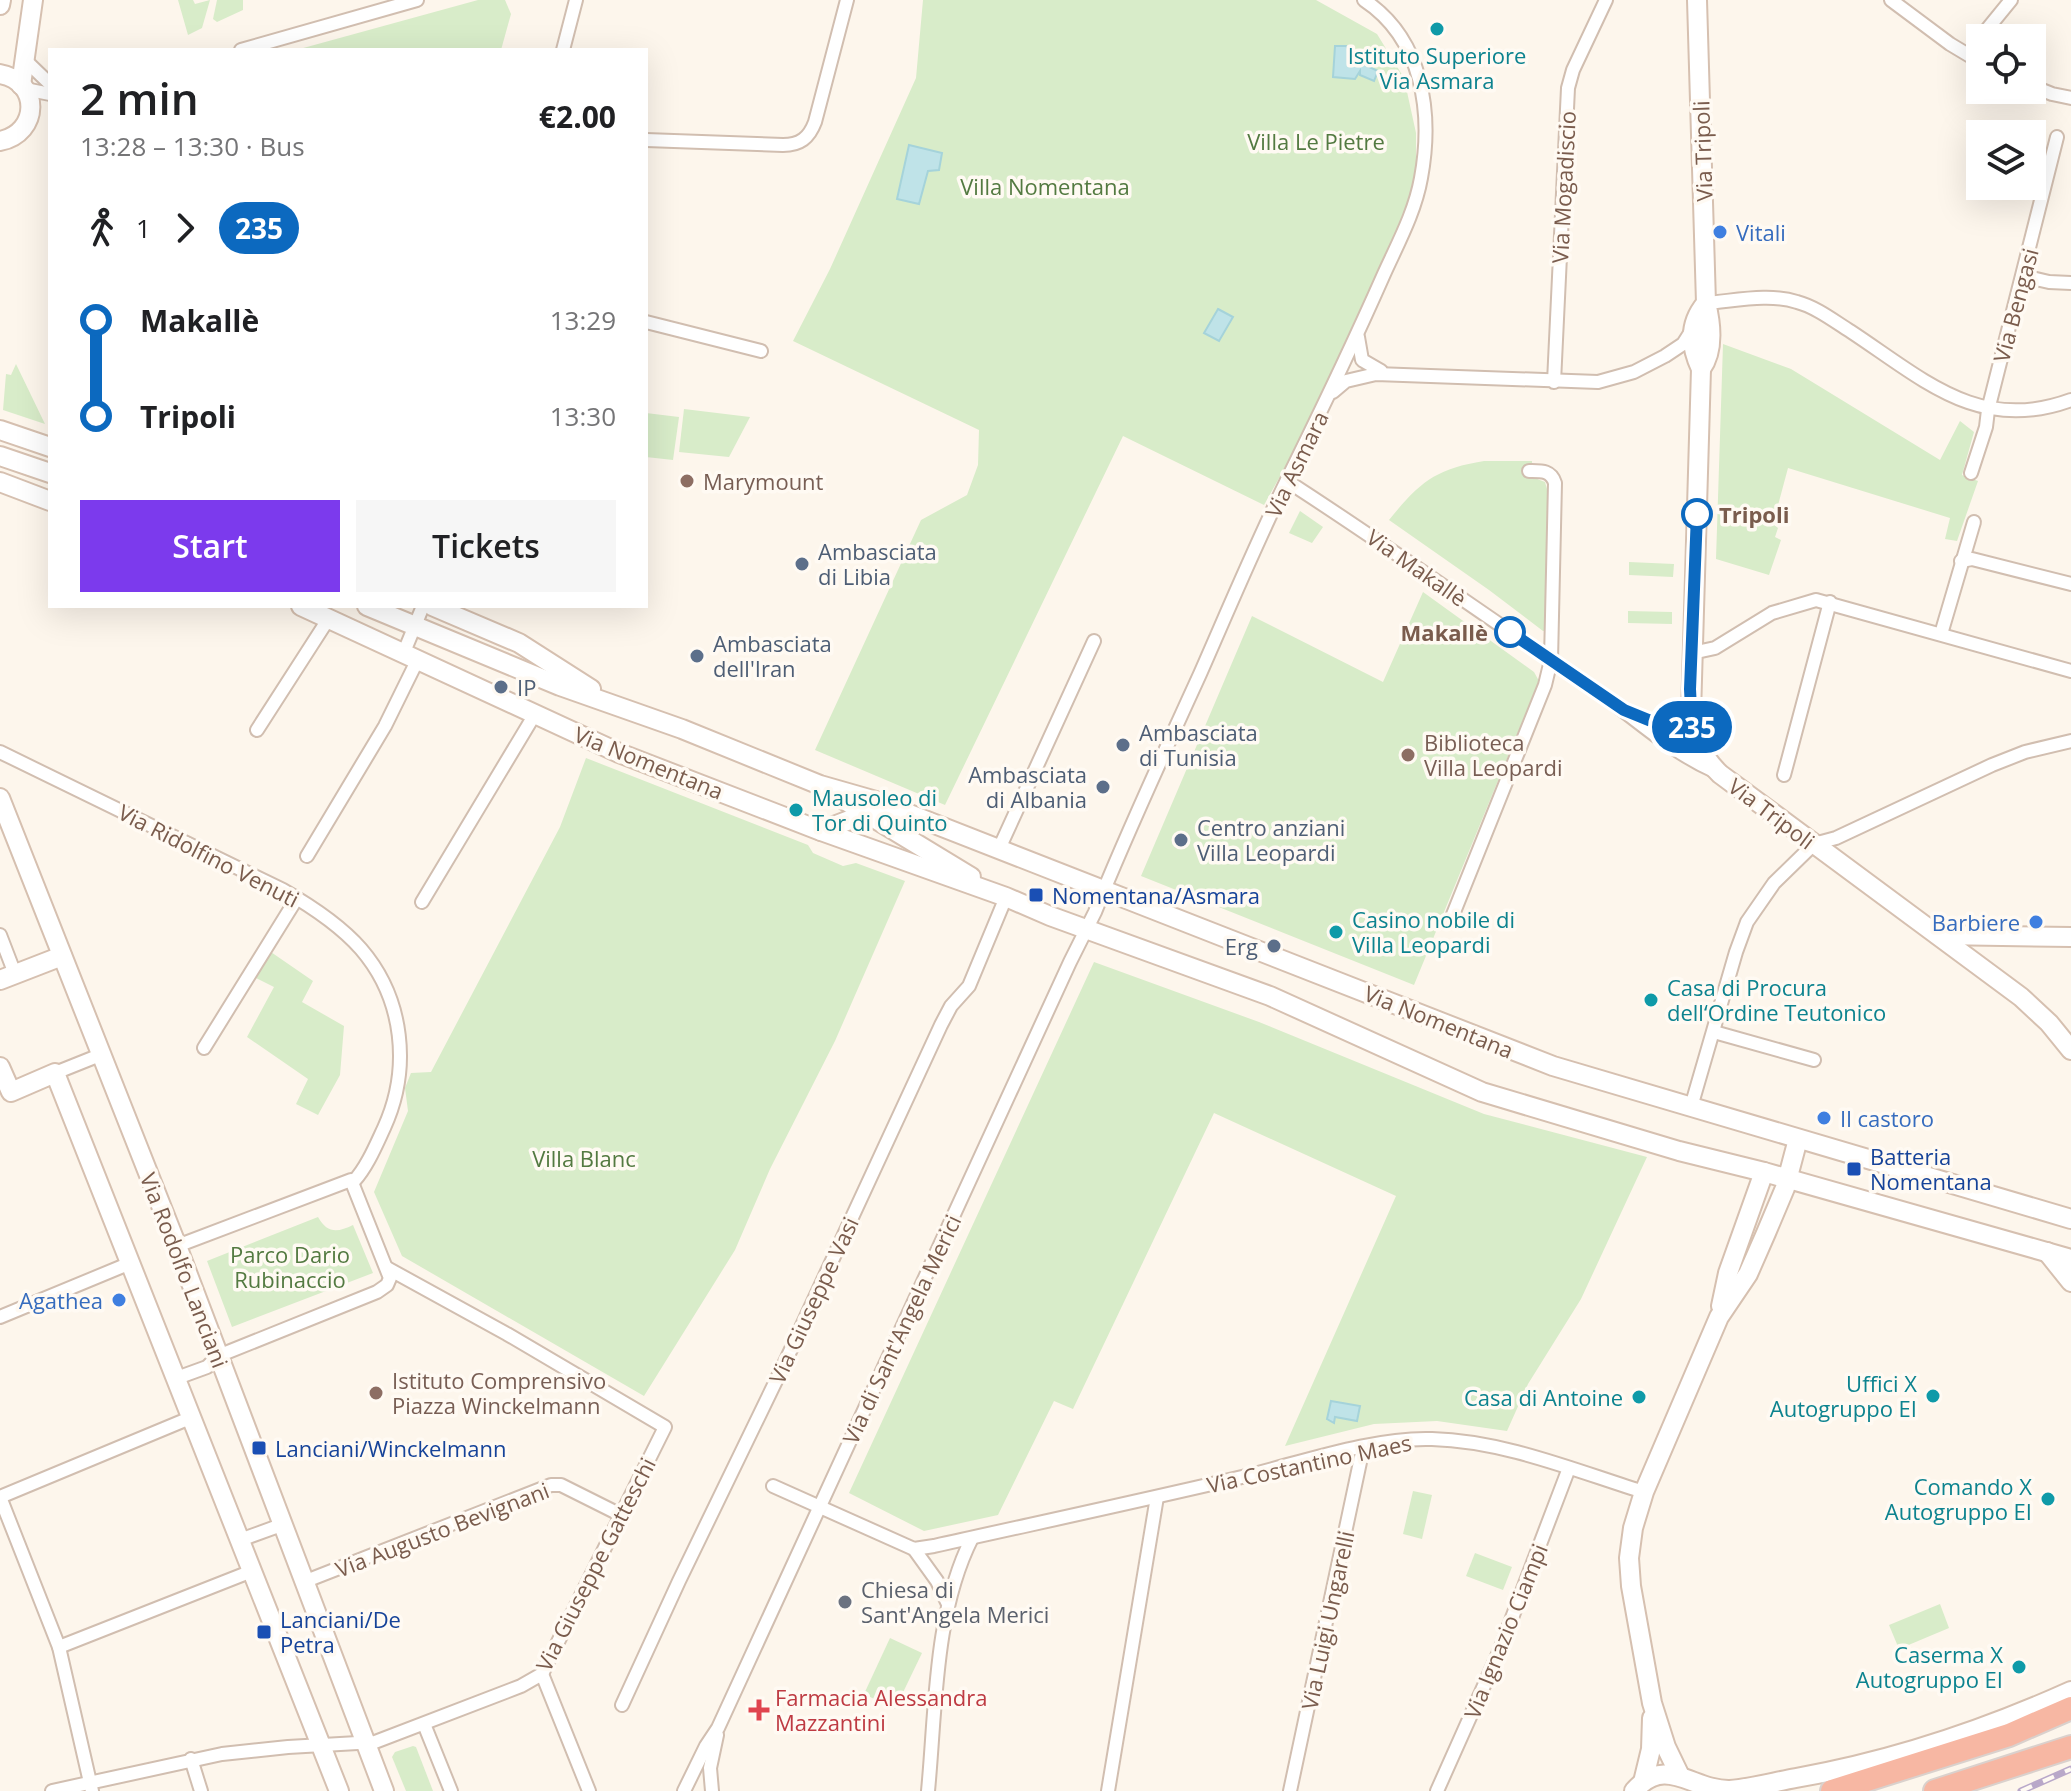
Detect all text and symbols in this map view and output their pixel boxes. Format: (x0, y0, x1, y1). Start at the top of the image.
marker: Istituto Superiore Via Asmara (1428, 20, 1446, 38)
map controls (1966, 24, 2046, 200)
button: locate (1966, 24, 2046, 104)
place label: Istituto Superiore Via Asmara (1348, 40, 1526, 95)
text: 2 min (80, 68, 199, 128)
text: €2.00 (539, 96, 616, 137)
street label: Via Tripoli (1685, 100, 1719, 202)
street label: Via Mogadiscio (1544, 110, 1582, 264)
button: layers (1966, 120, 2046, 200)
park label: Villa Le Pietre (1247, 126, 1385, 156)
text: 13:28 – 13:30 · Bus (80, 128, 305, 164)
park label: Villa Nomentana (960, 171, 1130, 201)
icon: walk (80, 206, 124, 250)
icon: forward (163, 206, 207, 250)
text: 235 (235, 209, 283, 247)
text: 1 (136, 210, 151, 246)
place label: Vitali (1736, 217, 1786, 247)
marker: Vitali (1711, 223, 1729, 241)
street label: Via Bengasi (1985, 245, 2045, 365)
text: Makallè (140, 300, 259, 341)
text: 13:29 (550, 302, 616, 338)
text: Tripoli (140, 396, 236, 437)
text: 13:30 (550, 398, 616, 434)
street label: Via Asmara (1257, 406, 1335, 522)
place label: Marymount (703, 466, 824, 496)
marker: Marymount (678, 472, 696, 490)
marker: Tripoli (1682, 499, 1712, 529)
place label: Tripoli (1719, 499, 1789, 529)
button: Start (80, 500, 340, 592)
button: Tickets (356, 500, 616, 592)
street label: Via Makallè (1361, 521, 1473, 613)
place label: Ambasciata di Libia (818, 536, 937, 591)
marker: Ambasciata di Libia (793, 555, 811, 573)
place label: Makallè (1401, 617, 1488, 647)
marker: Makallè (1495, 617, 1525, 647)
place label: Ambasciata dell'Iran (713, 628, 832, 683)
marker: Ambasciata dell'Iran (688, 647, 706, 665)
place label: IP (517, 672, 536, 702)
marker: IP (492, 678, 510, 696)
line badge: 235 (1646, 701, 1738, 753)
text: 235 (1668, 708, 1716, 746)
place label: Ambasciata di Tunisia (1139, 717, 1258, 772)
street label: Via Nomentana (570, 718, 728, 806)
place label: Biblioteca Villa Leopardi (1424, 727, 1562, 782)
marker: Ambasciata di Tunisia (1114, 736, 1132, 754)
marker: Biblioteca Villa Leopardi (1399, 746, 1417, 764)
place label: Ambasciata di Albania (968, 759, 1087, 814)
street label: Via Tripoli (1723, 771, 1821, 855)
marker: Ambasciata di Albania (1094, 778, 1112, 796)
place label: Mausoleo di Tor di Quinto (812, 782, 948, 837)
street label: Via Ridolfino Venuti (113, 796, 305, 914)
marker: Mausoleo di Tor di Quinto (787, 801, 805, 819)
place label: Centro anziani Villa Leopardi (1197, 812, 1345, 867)
marker: Centro anziani Villa Leopardi (1172, 831, 1190, 849)
place label: Nomentana/Asmara (1052, 880, 1260, 910)
marker: Nomentana/Asmara (1027, 886, 1045, 904)
place label: Casino nobile di Villa Leopardi (1352, 904, 1515, 959)
place label: Barbiere (1932, 907, 2020, 937)
marker: Barbiere (2027, 913, 2045, 931)
marker: Casino nobile di Villa Leopardi (1327, 923, 1345, 941)
place label: Erg (1225, 931, 1258, 961)
marker: Erg (1265, 937, 1283, 955)
place label: Casa di Procura dell‘Ordine Teutonico (1667, 972, 1886, 1027)
street label: Via Nomentana (1360, 977, 1518, 1065)
marker: Casa di Procura dell‘Ordine Teutonico (1642, 991, 1660, 1009)
place label: Il castoro (1840, 1103, 1934, 1133)
marker: Il castoro (1815, 1109, 1833, 1127)
place label: Batteria Nomentana (1870, 1141, 1992, 1196)
park label: Villa Blanc (532, 1143, 636, 1173)
marker: Batteria Nomentana (1845, 1160, 1863, 1178)
street label: Via Rodolfo Lanciani (134, 1168, 236, 1372)
street label: Via di Sant'Angela Merici (835, 1209, 967, 1449)
street label: Via Giuseppe Vasi (761, 1212, 865, 1388)
park label: Parco Dario Rubinaccio (230, 1239, 350, 1294)
place label: Agathea (19, 1285, 103, 1315)
marker: Agathea (110, 1291, 128, 1309)
place label: Istituto Comprensivo Piazza Winckelmann (392, 1365, 606, 1420)
place label: Uffici X Autogruppo EI (1770, 1368, 1917, 1423)
place label: Casa di Antoine (1464, 1382, 1623, 1412)
marker: Istituto Comprensivo Piazza Winckelmann (367, 1384, 385, 1402)
marker: Uffici X Autogruppo EI (1924, 1387, 1942, 1405)
marker: Casa di Antoine (1630, 1388, 1648, 1406)
street label: Via Costantino Maes (1204, 1427, 1414, 1499)
place label: Lanciani/Winckelmann (275, 1433, 507, 1463)
marker: Lanciani/Winckelmann (250, 1439, 268, 1457)
street label: Via Giuseppe Gatteschi (528, 1452, 662, 1676)
place label: Comando X Autogruppo EI (1885, 1471, 2032, 1526)
street label: Via Augusto Bevignani (331, 1474, 553, 1584)
marker: Comando X Autogruppo EI (2039, 1490, 2057, 1508)
street label: Via Luigi Ungarelli (1293, 1528, 1361, 1712)
street label: Via Ignazio Ciampi (1456, 1539, 1554, 1723)
place label: Chiesa di Sant'Angela Merici (861, 1574, 1049, 1629)
marker: Chiesa di Sant'Angela Merici (836, 1593, 854, 1611)
place label: Lanciani/De Petra (280, 1604, 401, 1659)
marker: Lanciani/De Petra (255, 1623, 273, 1641)
place label: Caserma X Autogruppo EI (1856, 1639, 2003, 1694)
marker: Caserma X Autogruppo EI (2010, 1658, 2028, 1676)
place label: Farmacia Alessandra Mazzantini (775, 1682, 987, 1737)
marker: Farmacia Alessandra Mazzantini (750, 1701, 768, 1719)

